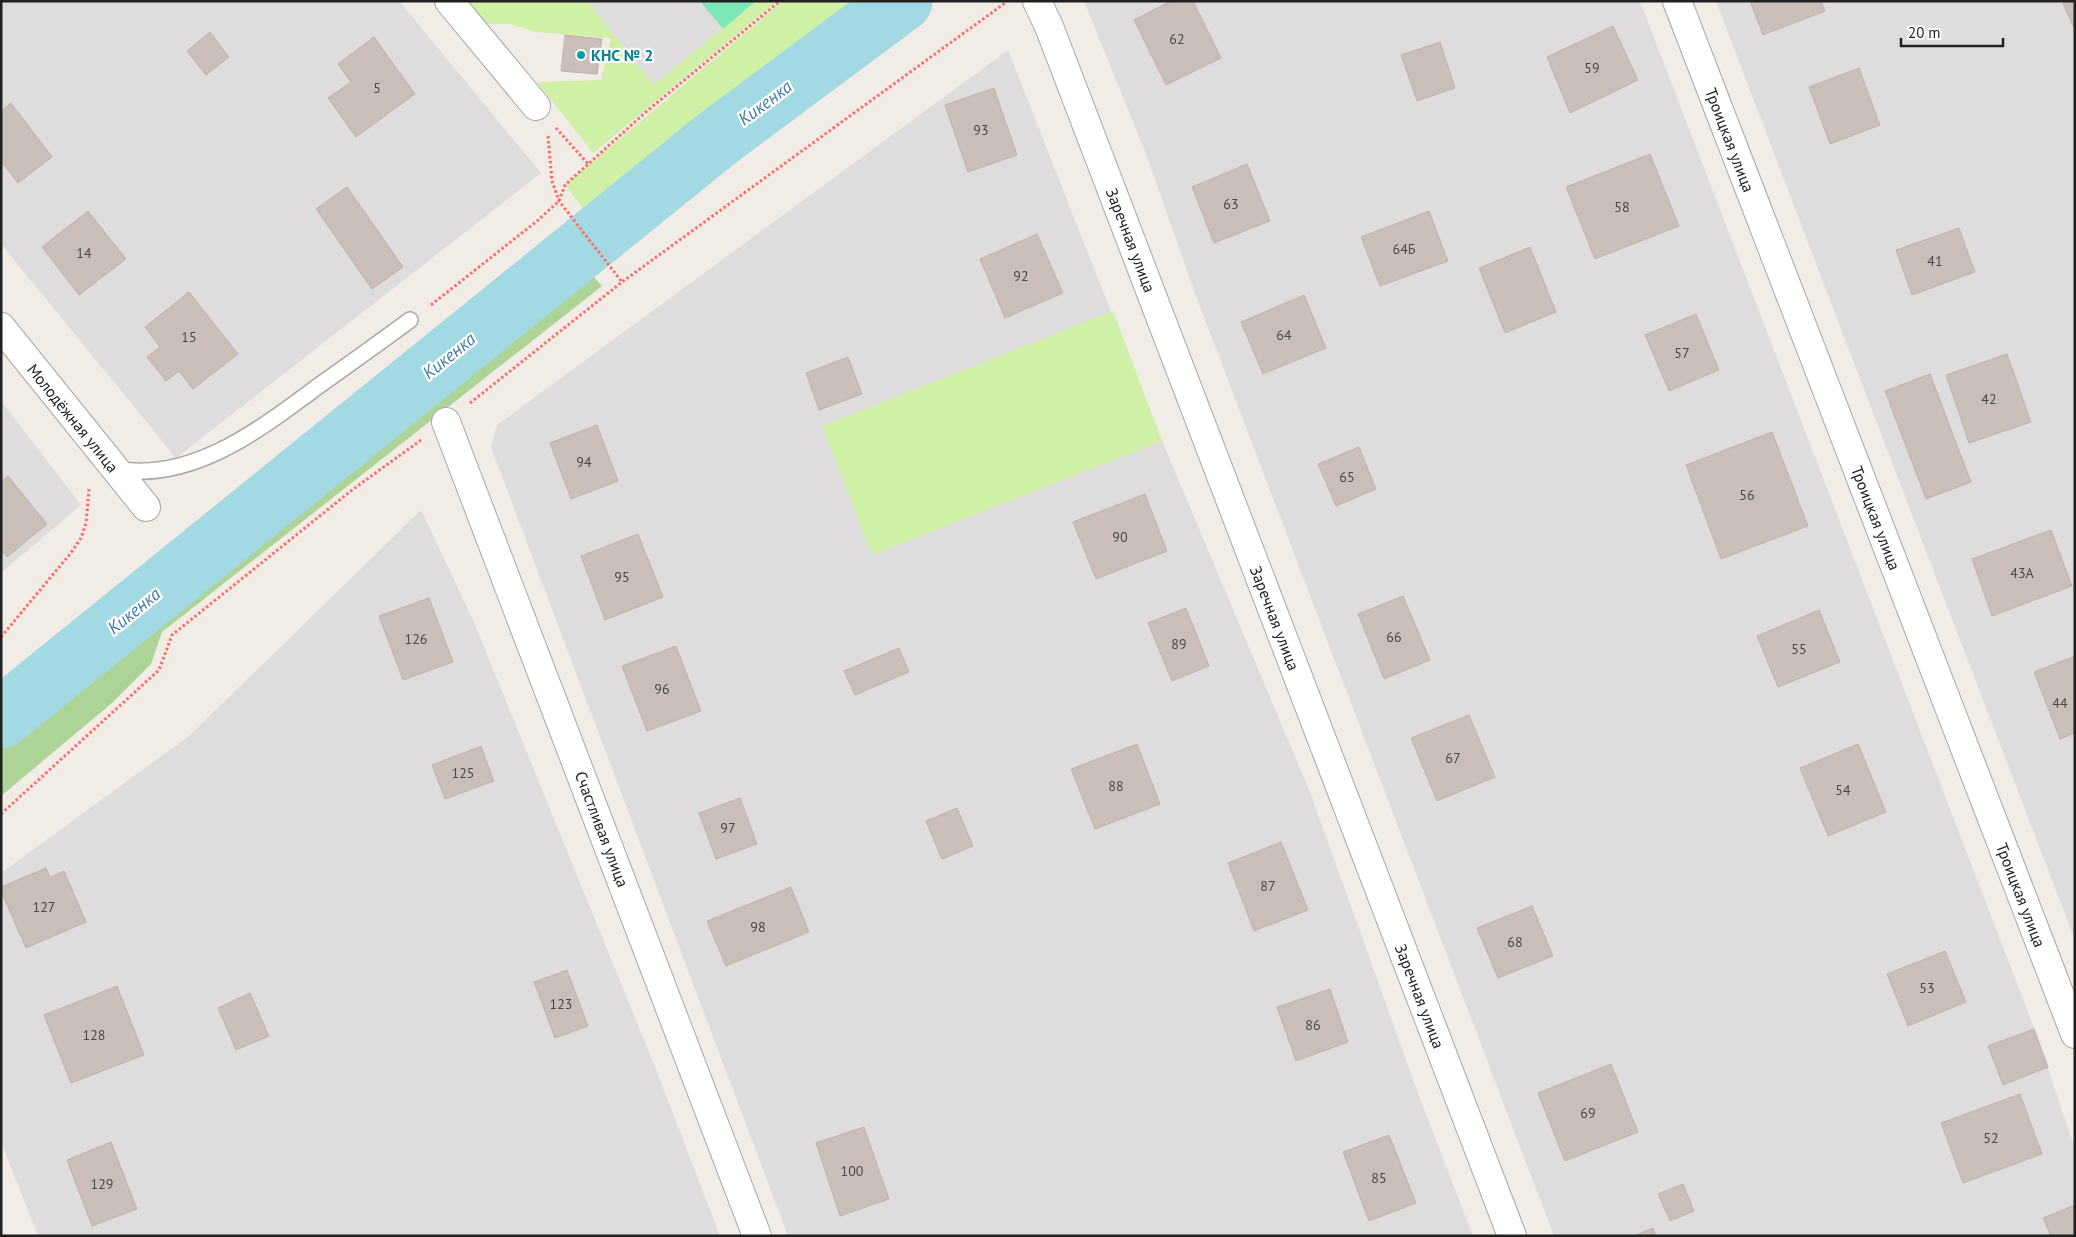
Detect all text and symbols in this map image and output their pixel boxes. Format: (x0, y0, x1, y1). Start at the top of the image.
scale bar (1901, 15, 2004, 47)
text: 20 m (1908, 23, 1941, 42)
house number: 62 (1169, 30, 1185, 48)
place label: КНС № 2 (591, 45, 653, 65)
marker: КНС № 2 (575, 49, 587, 61)
house number: 59 (1584, 59, 1600, 77)
water label: Кикенка (733, 75, 796, 130)
house number: 5 (373, 79, 381, 97)
street label: Троицкая улица (1701, 85, 1759, 195)
house number: 93 (973, 121, 989, 139)
street label: Заречная улица (1102, 185, 1160, 295)
house number: 63 (1223, 195, 1239, 213)
house number: 58 (1614, 198, 1630, 216)
house number: 64Б (1393, 240, 1416, 258)
house number: 14 (76, 244, 92, 262)
house number: 41 (1927, 252, 1943, 270)
house number: 92 (1013, 267, 1029, 285)
house number: 64 (1276, 326, 1292, 344)
water label: Кикенка (417, 327, 480, 384)
house number: 15 (181, 328, 197, 346)
house number: 57 (1674, 344, 1690, 362)
street label: Молодёжная улица (23, 360, 123, 476)
house number: 42 (1981, 390, 1997, 408)
house number: 94 (576, 453, 592, 471)
street label: Троицкая улица (1847, 463, 1905, 573)
house number: 65 (1339, 468, 1355, 486)
house number: 56 (1739, 486, 1755, 504)
house number: 90 (1112, 528, 1128, 546)
street label: Заречная улица (1246, 563, 1304, 673)
house number: 43А (2010, 564, 2035, 582)
house number: 95 (614, 568, 630, 586)
water label: Кикенка (102, 582, 165, 639)
house number: 66 (1386, 628, 1402, 646)
house number: 126 (405, 630, 427, 648)
house number: 89 (1171, 635, 1187, 653)
house number: 55 (1791, 640, 1807, 658)
house number: 96 (654, 680, 670, 698)
house number: 44 (2052, 694, 2068, 712)
house number: 67 (1445, 749, 1461, 767)
house number: 125 (452, 764, 474, 782)
street label: Счастливая улица (571, 768, 633, 890)
house number: 88 (1108, 777, 1124, 795)
house number: 54 (1835, 781, 1851, 799)
house number: 97 (720, 819, 736, 837)
street label: Троицкая улица (1992, 840, 2050, 950)
house number: 87 (1260, 877, 1276, 895)
house number: 127 (33, 898, 55, 916)
house number: 98 (750, 918, 766, 936)
house number: 68 (1507, 933, 1523, 951)
street label: Заречная улица (1391, 941, 1449, 1051)
house number: 53 (1919, 979, 1935, 997)
house number: 123 (550, 995, 572, 1013)
house number: 86 (1305, 1016, 1321, 1034)
house number: 128 (83, 1026, 105, 1044)
house number: 69 (1580, 1104, 1596, 1122)
house number: 52 (1983, 1129, 1999, 1147)
house number: 100 (841, 1162, 864, 1180)
house number: 85 (1371, 1169, 1387, 1187)
house number: 129 (91, 1175, 113, 1193)

